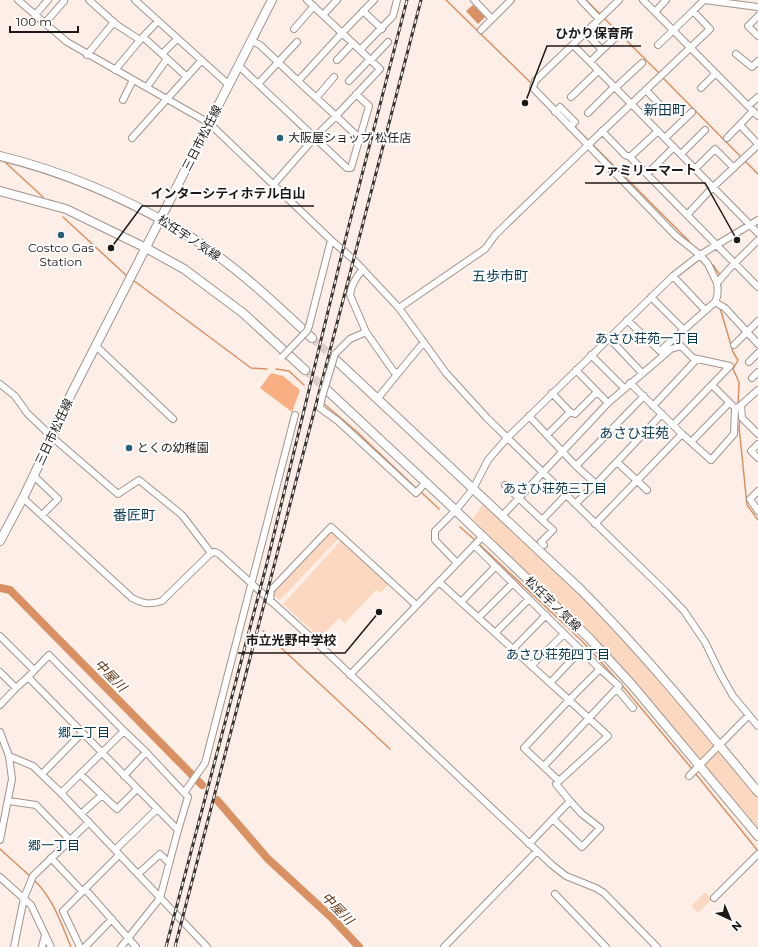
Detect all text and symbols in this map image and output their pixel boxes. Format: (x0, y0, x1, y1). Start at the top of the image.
scale bar (10, 8, 78, 34)
text: 100 m (16, 14, 52, 29)
callout: ひかり保育所 (547, 21, 641, 46)
text: ひかり保育所 (555, 25, 633, 41)
district label: 新田町 (644, 101, 686, 119)
street label: 三日市松任線 (179, 102, 225, 173)
place label: 大阪屋ショップ 松任店 (288, 130, 411, 145)
marker: 大阪屋ショップ 松任店 (275, 133, 285, 143)
callout: ファミリーマート (585, 158, 705, 183)
text: ファミリーマート (593, 162, 697, 178)
callout: インターシティホテル白山 (142, 181, 314, 206)
text: インターシティホテル白山 (151, 185, 305, 201)
street label: 松任宇ノ気線 (155, 212, 224, 263)
marker: Costco Gas Station (56, 230, 66, 240)
place label: Costco Gas Station (28, 240, 94, 269)
district label: 五歩市町 (472, 267, 528, 285)
district label: あさひ荘苑一丁目 (595, 330, 699, 346)
street label: 三日市松任線 (32, 396, 76, 468)
district label: あさひ荘苑 (599, 424, 669, 442)
place label: とくの幼稚園 (137, 440, 209, 455)
marker: とくの幼稚園 (124, 443, 134, 453)
district label: あさひ荘苑三丁目 (503, 480, 607, 496)
district label: 番匠町 (113, 506, 155, 524)
street label: 松任宇ノ気線 (522, 573, 584, 634)
callout: 市立光野中学校 (238, 628, 345, 653)
text: 市立光野中学校 (245, 632, 337, 648)
district label: あさひ荘苑四丁目 (506, 646, 610, 662)
water label: 中屋川 (92, 656, 132, 696)
district label: 郷二丁目 (58, 724, 110, 740)
district label: 郷一丁目 (28, 837, 80, 853)
water label: 中屋川 (319, 889, 359, 929)
north arrow (710, 899, 750, 939)
text: N (729, 918, 745, 934)

